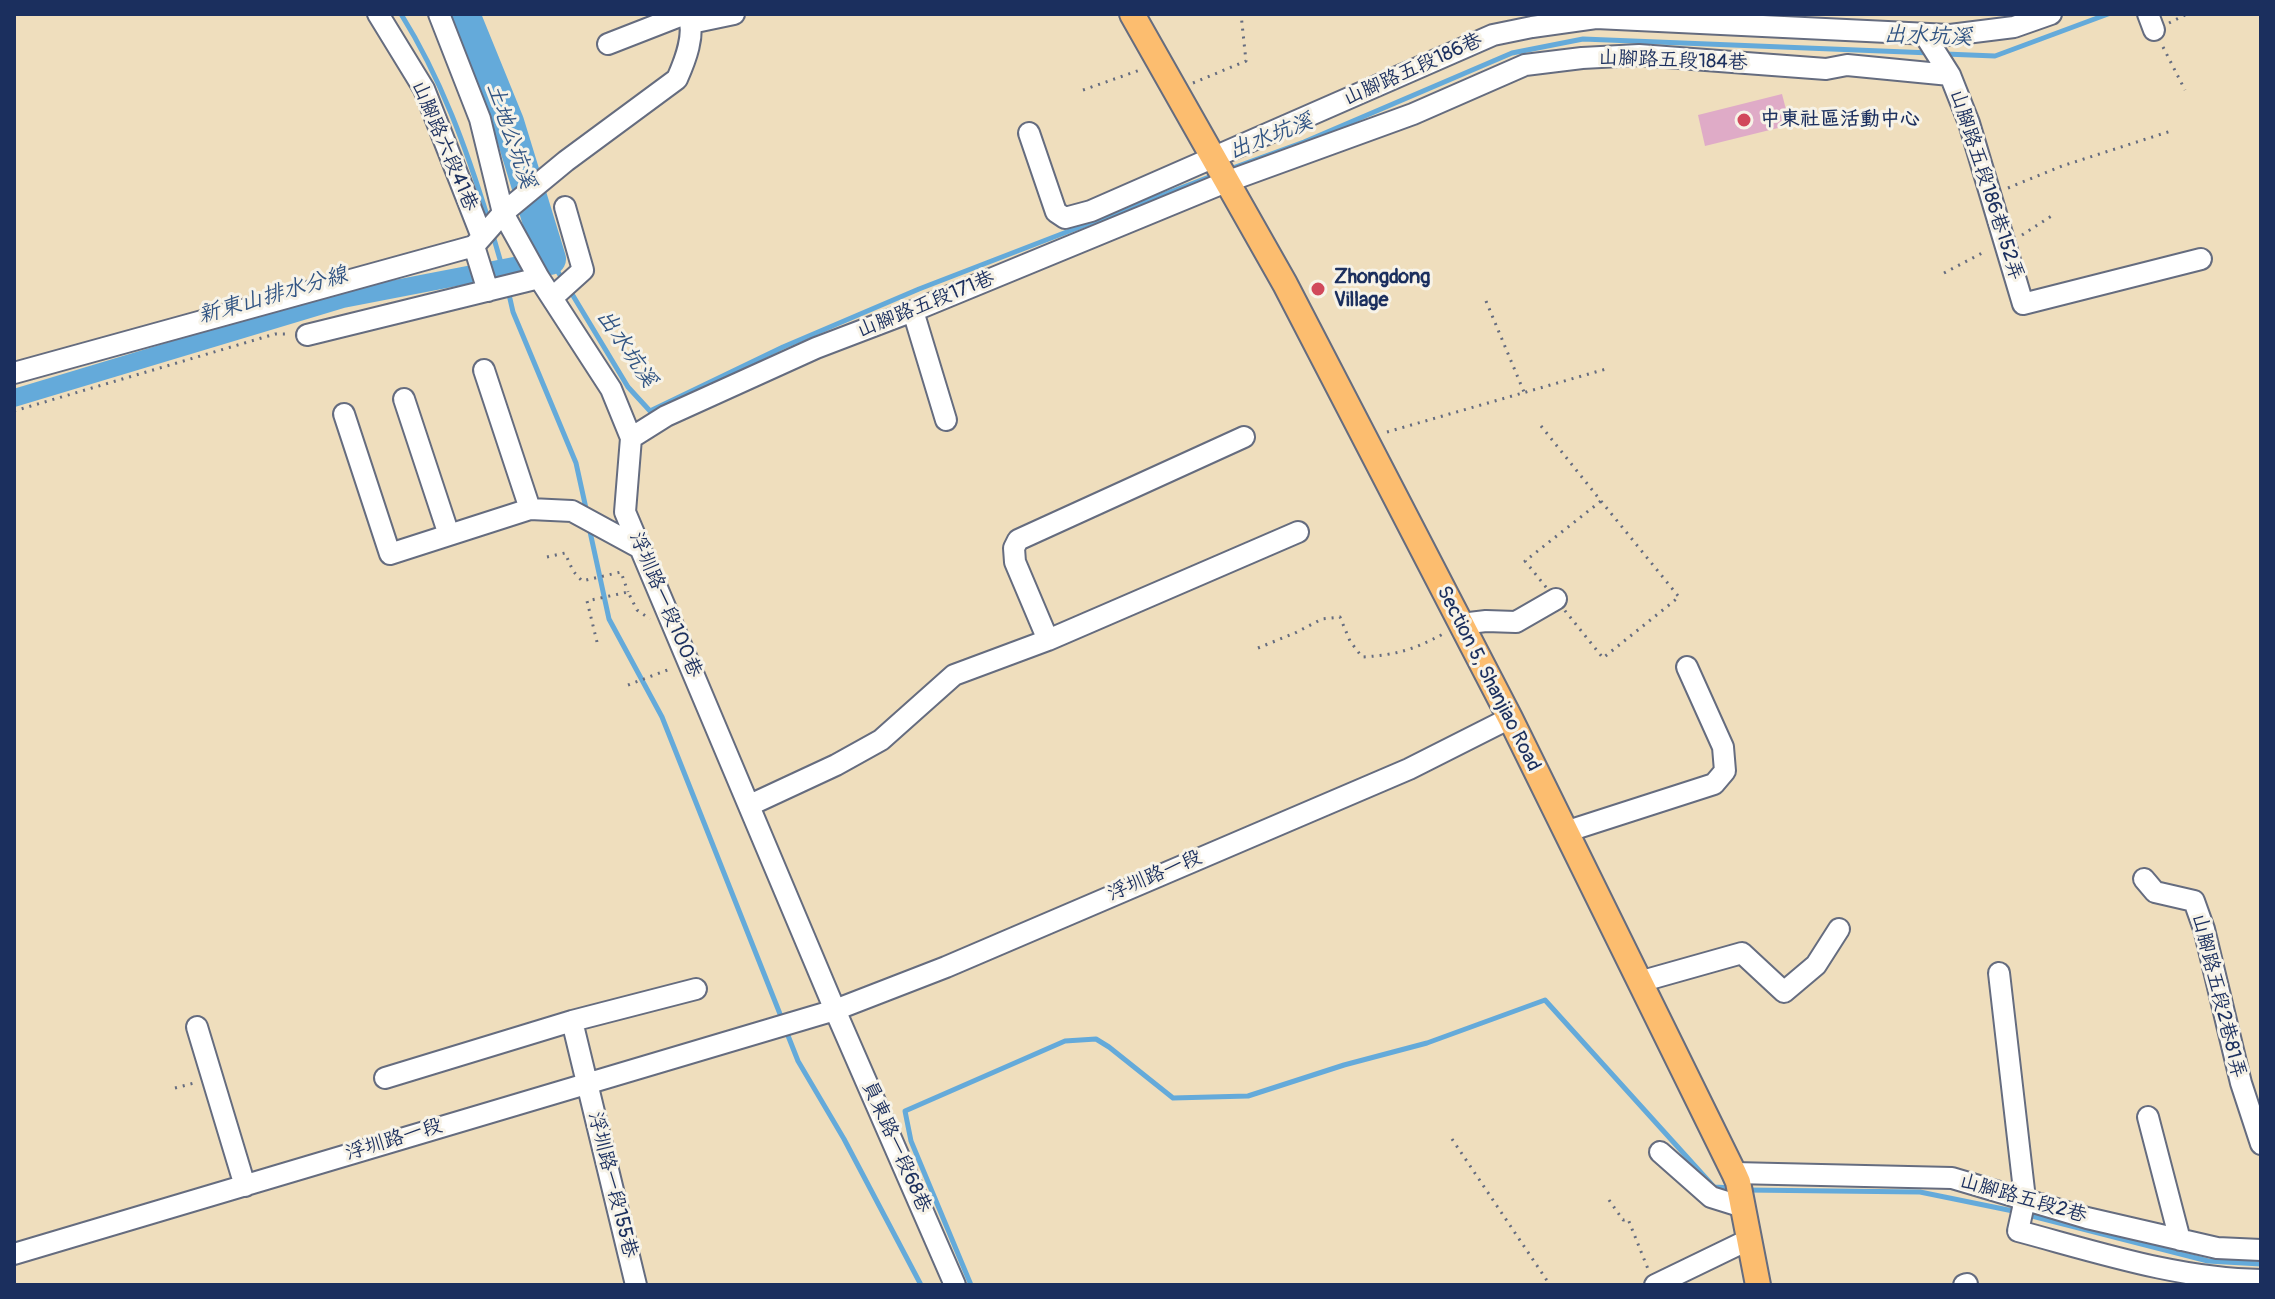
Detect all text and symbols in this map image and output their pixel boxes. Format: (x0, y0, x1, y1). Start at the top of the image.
water label: 出水坑溪 (1884, 22, 1972, 52)
street label: 山腳路五段186巷 (1340, 29, 1486, 111)
street label: 山腳路五段184巷 (1598, 46, 1748, 76)
street label: 山腳路六段41巷 (406, 77, 482, 215)
water label: 土地公坑溪 (480, 80, 540, 192)
street label: 山腳路五段186巷152弄 (1944, 86, 2028, 284)
place label: 中東社區活動中心 (1760, 108, 1920, 132)
water label: 出水坑溪 (1225, 109, 1317, 165)
marker: 中東社區活動中心 (1735, 111, 1753, 129)
water label: 新東山排水分線 (195, 262, 351, 330)
street label: 山腳路五段171巷 (854, 266, 998, 344)
place label: Zhongdong Village (1334, 266, 1430, 313)
marker: Zhongdong Village (1309, 280, 1327, 298)
water label: 出水坑溪 (590, 305, 662, 393)
street label: 浮圳路一段100巷 (624, 529, 706, 681)
street label: Section 5, Shanjiao Road (1431, 582, 1545, 776)
street label: 浮圳路一段 (1104, 845, 1206, 907)
street label: 山腳路五段2巷81弄 (2186, 911, 2250, 1081)
street label: 員東路一段68巷 (856, 1077, 936, 1217)
street label: 浮圳路一段155巷 (582, 1110, 642, 1260)
street label: 浮圳路一段 (343, 1114, 445, 1166)
street label: 山腳路五段2巷 (1957, 1169, 2089, 1229)

